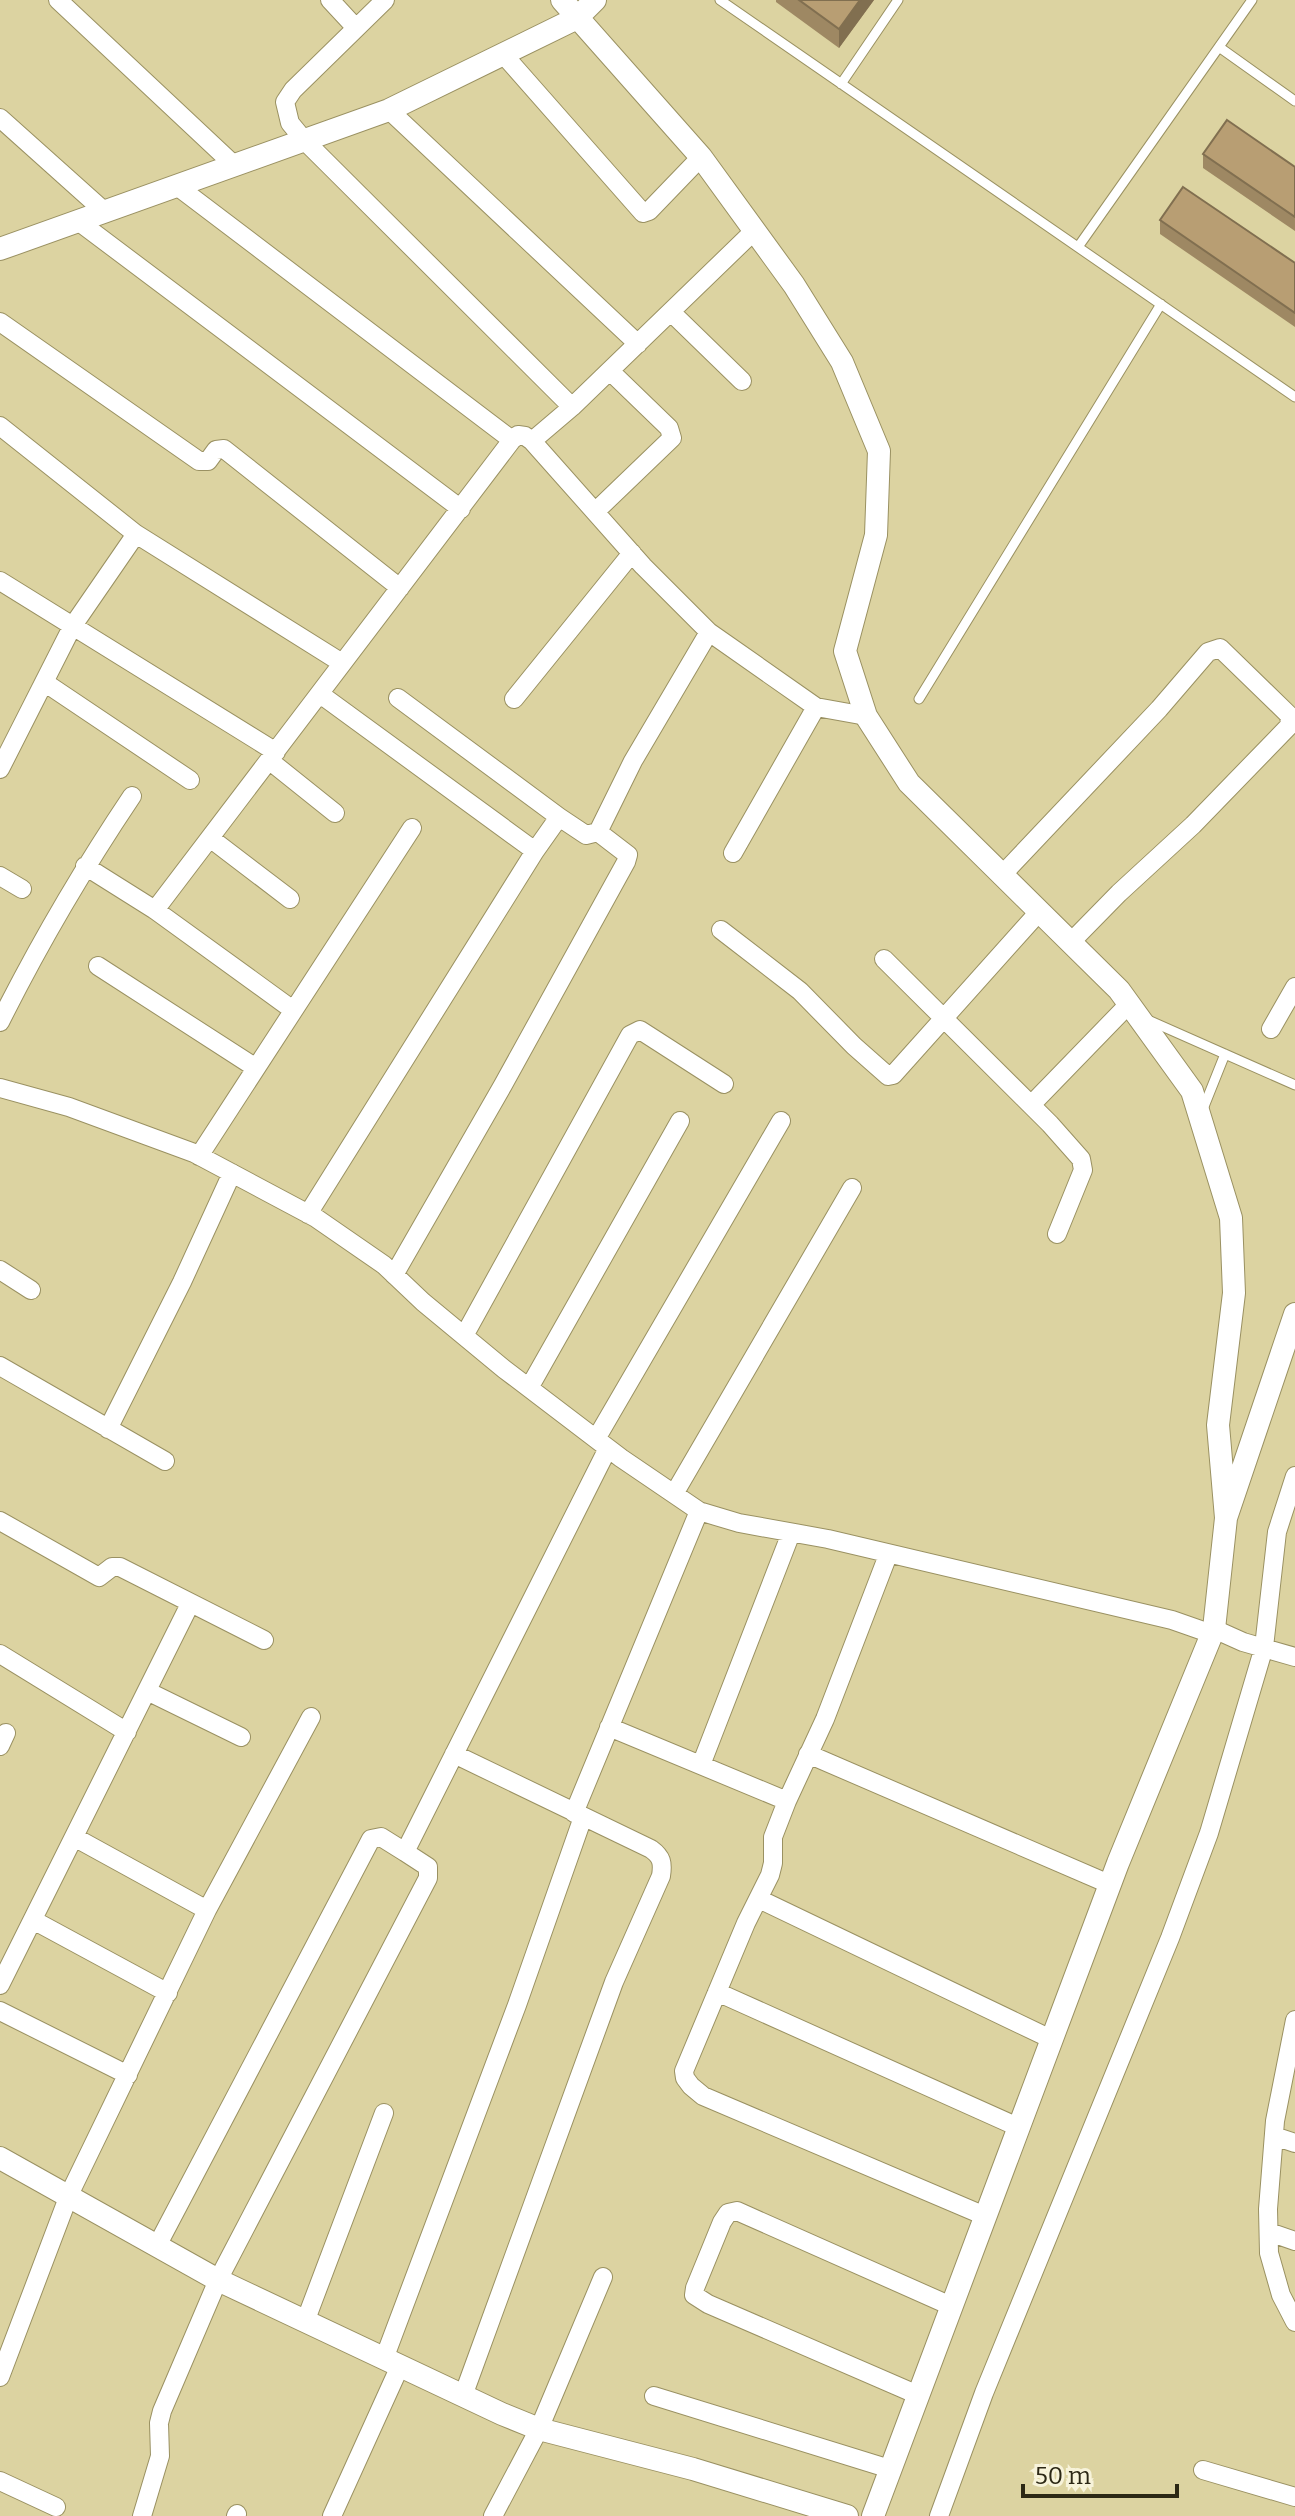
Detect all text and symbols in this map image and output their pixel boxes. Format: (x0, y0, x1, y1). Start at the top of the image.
scale bar (1023, 2448, 1177, 2498)
text: 50 m (1035, 2462, 1091, 2490)

